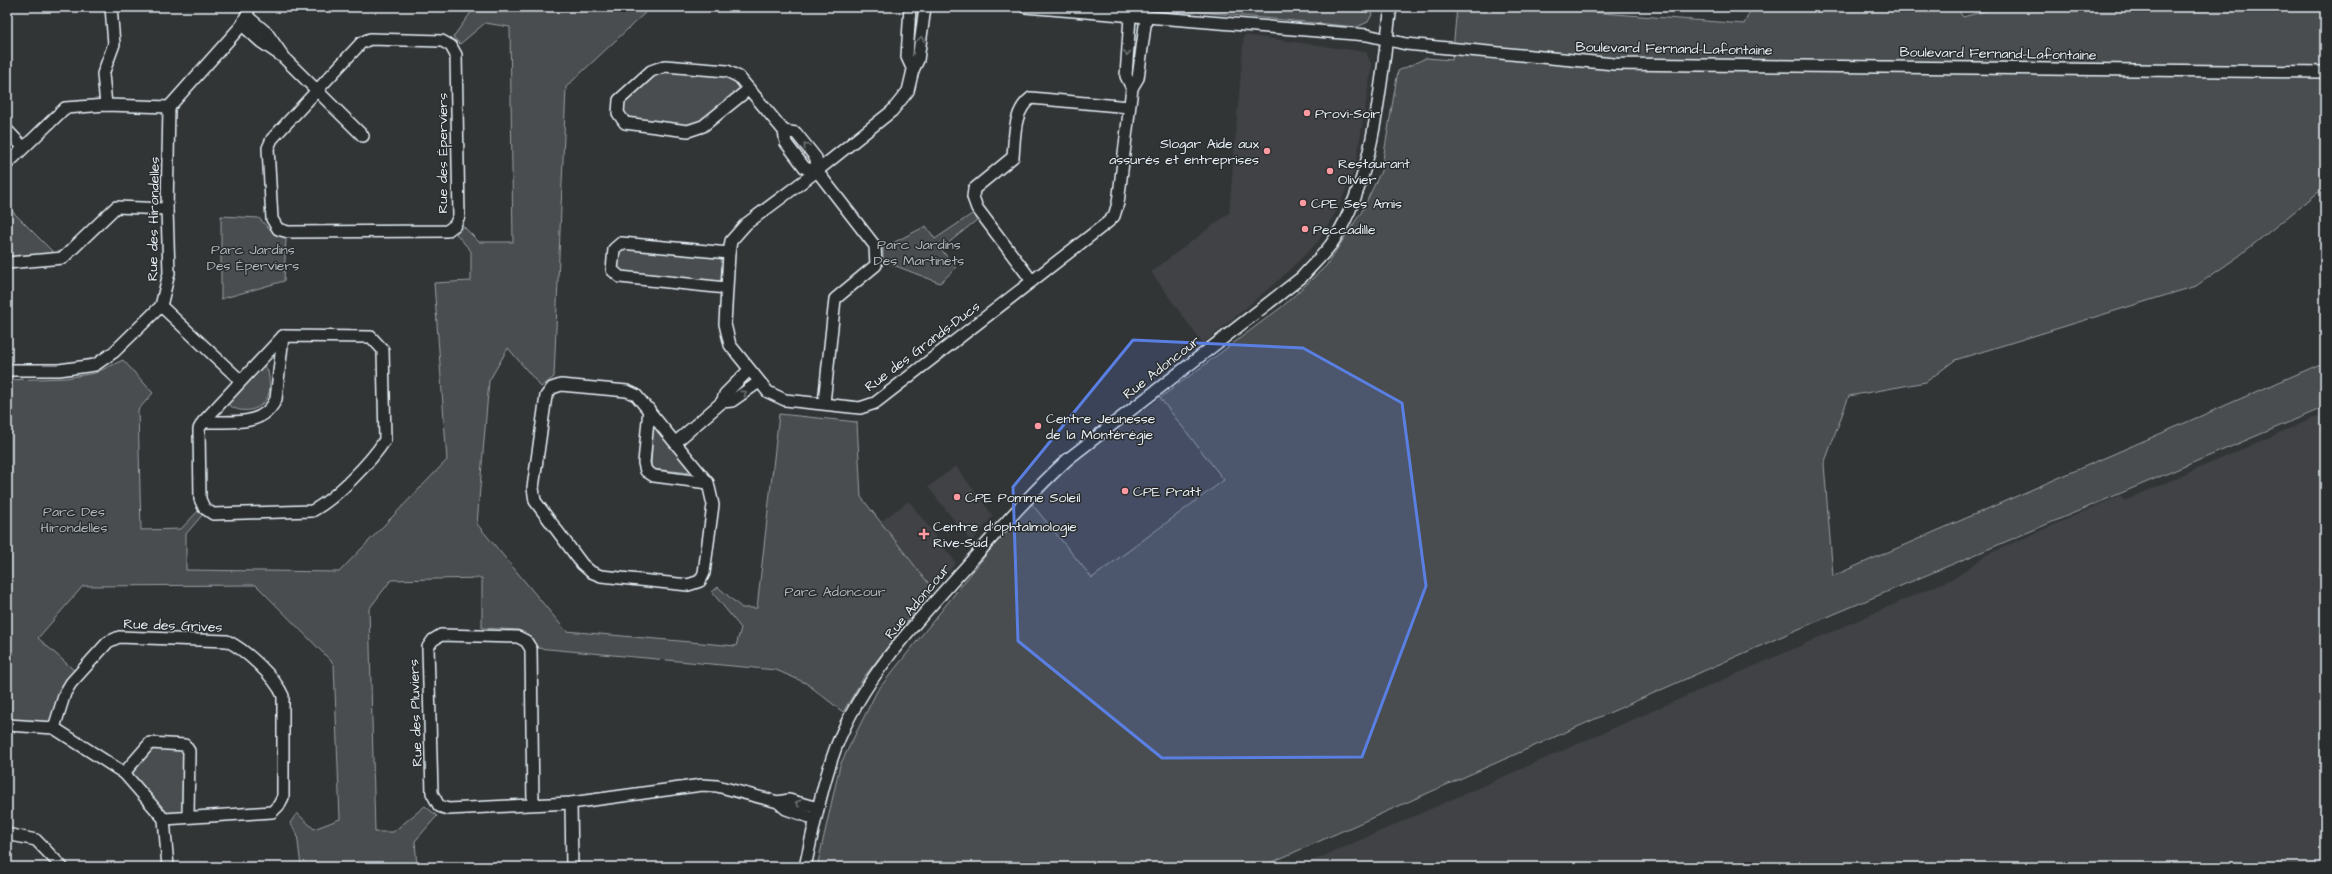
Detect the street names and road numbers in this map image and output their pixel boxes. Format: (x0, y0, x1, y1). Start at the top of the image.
street label: Boulevard Fernand-Lafontaine (1575, 37, 1773, 61)
street label: Boulevard Fernand-Lafontaine (1899, 42, 2097, 66)
street label: Rue des Éperviers (433, 93, 453, 213)
street label: Rue des Hirondelles (143, 157, 165, 281)
street label: Rue des Grands-Ducs (861, 297, 984, 397)
street label: Rue Adoncour (1119, 331, 1205, 404)
street label: Rue Adoncour (880, 559, 955, 644)
street label: Rue des Grives (123, 614, 223, 638)
street label: Rue des Pluviers (404, 659, 428, 767)

